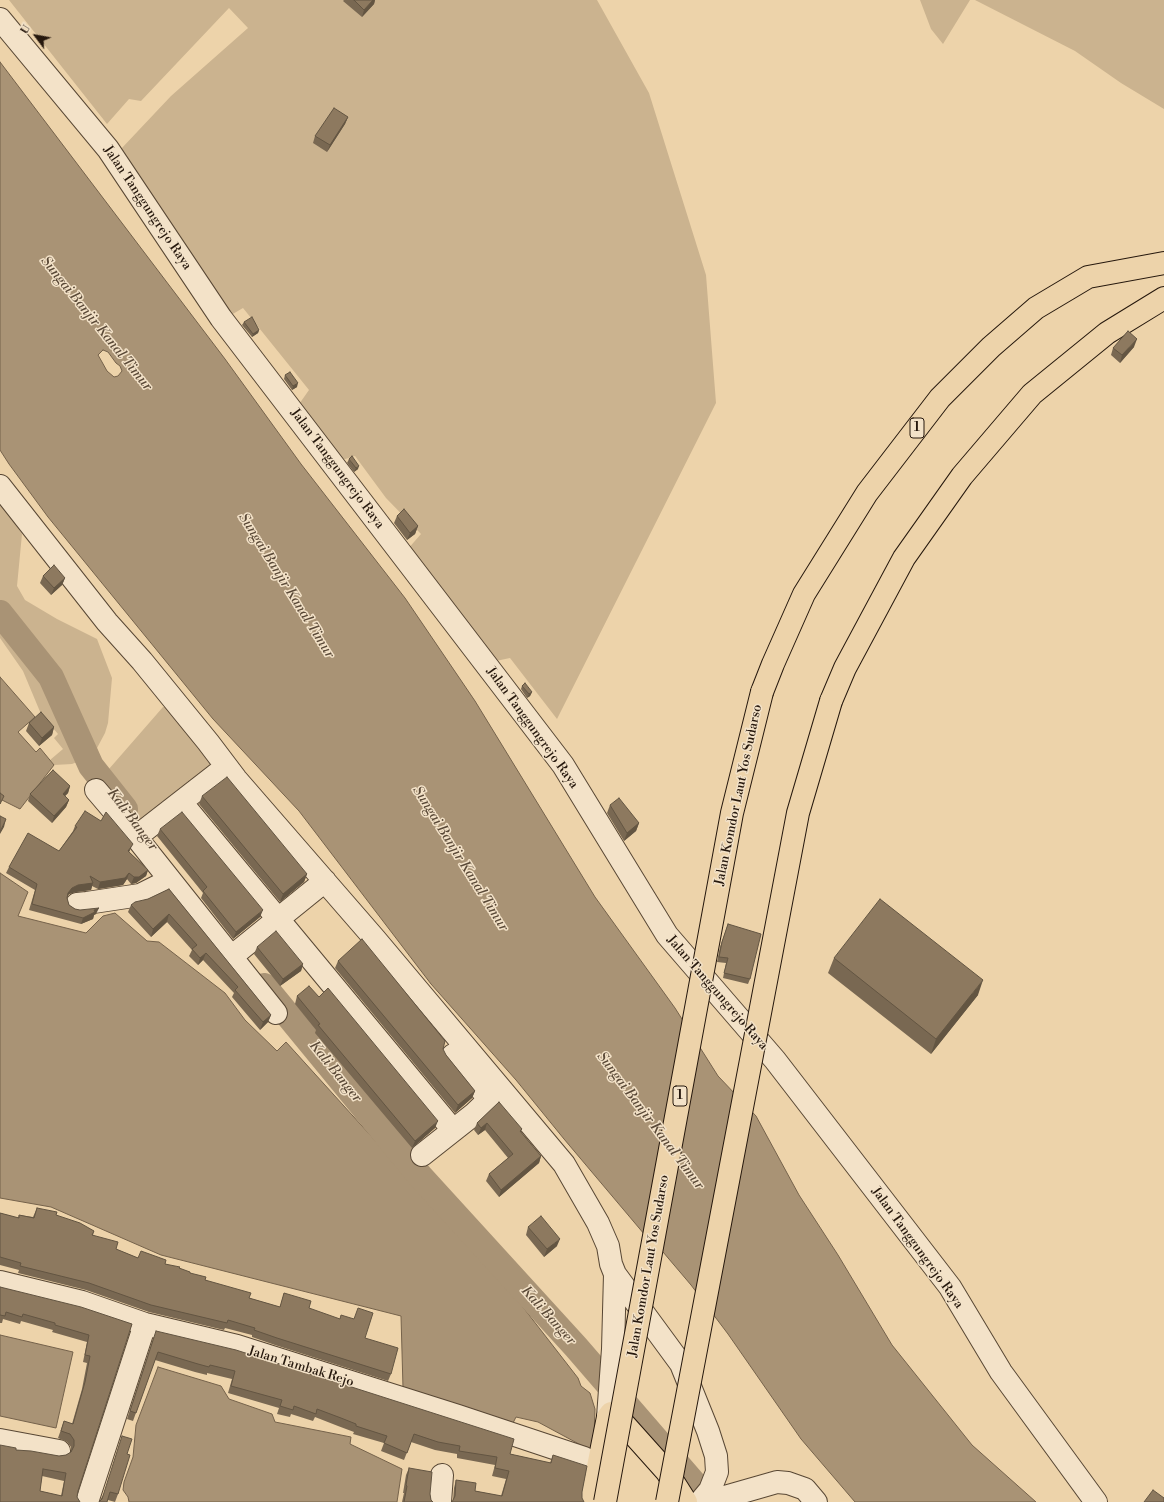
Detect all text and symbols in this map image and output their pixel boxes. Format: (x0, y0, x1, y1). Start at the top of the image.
north arrow (16, 16, 56, 56)
text: U (18, 22, 34, 37)
street label: Jalan Tanggungrejo Raya (100, 143, 194, 273)
water label: Sungai Banjir Kanal Timur (37, 253, 155, 395)
street label: Jalan Tanggungrejo Raya (287, 406, 387, 532)
road number: 1 (910, 418, 924, 438)
water label: Sungai Banjir Kanal Timur (234, 510, 338, 662)
street label: Jalan Tanggungrejo Raya (483, 664, 581, 792)
street label: Jalan Komdor Laut Yos Sudarso (712, 703, 766, 887)
water label: Sungai Banjir Kanal Timur (408, 783, 512, 935)
water label: Kali Banger (103, 785, 161, 855)
street label: Jalan Tanggungrejo Raya (663, 933, 771, 1053)
water label: Kali Banger (305, 1038, 365, 1106)
water label: Sungai Banjir Kanal Timur (593, 1049, 707, 1193)
road number: 1 (673, 1086, 687, 1106)
street label: Jalan Komdor Laut Yos Sudarso (625, 1174, 673, 1358)
street label: Jalan Tanggungrejo Raya (868, 1184, 966, 1312)
water label: Kali Banger (517, 1283, 579, 1349)
street label: Jalan Tambak Rejo (246, 1343, 356, 1391)

